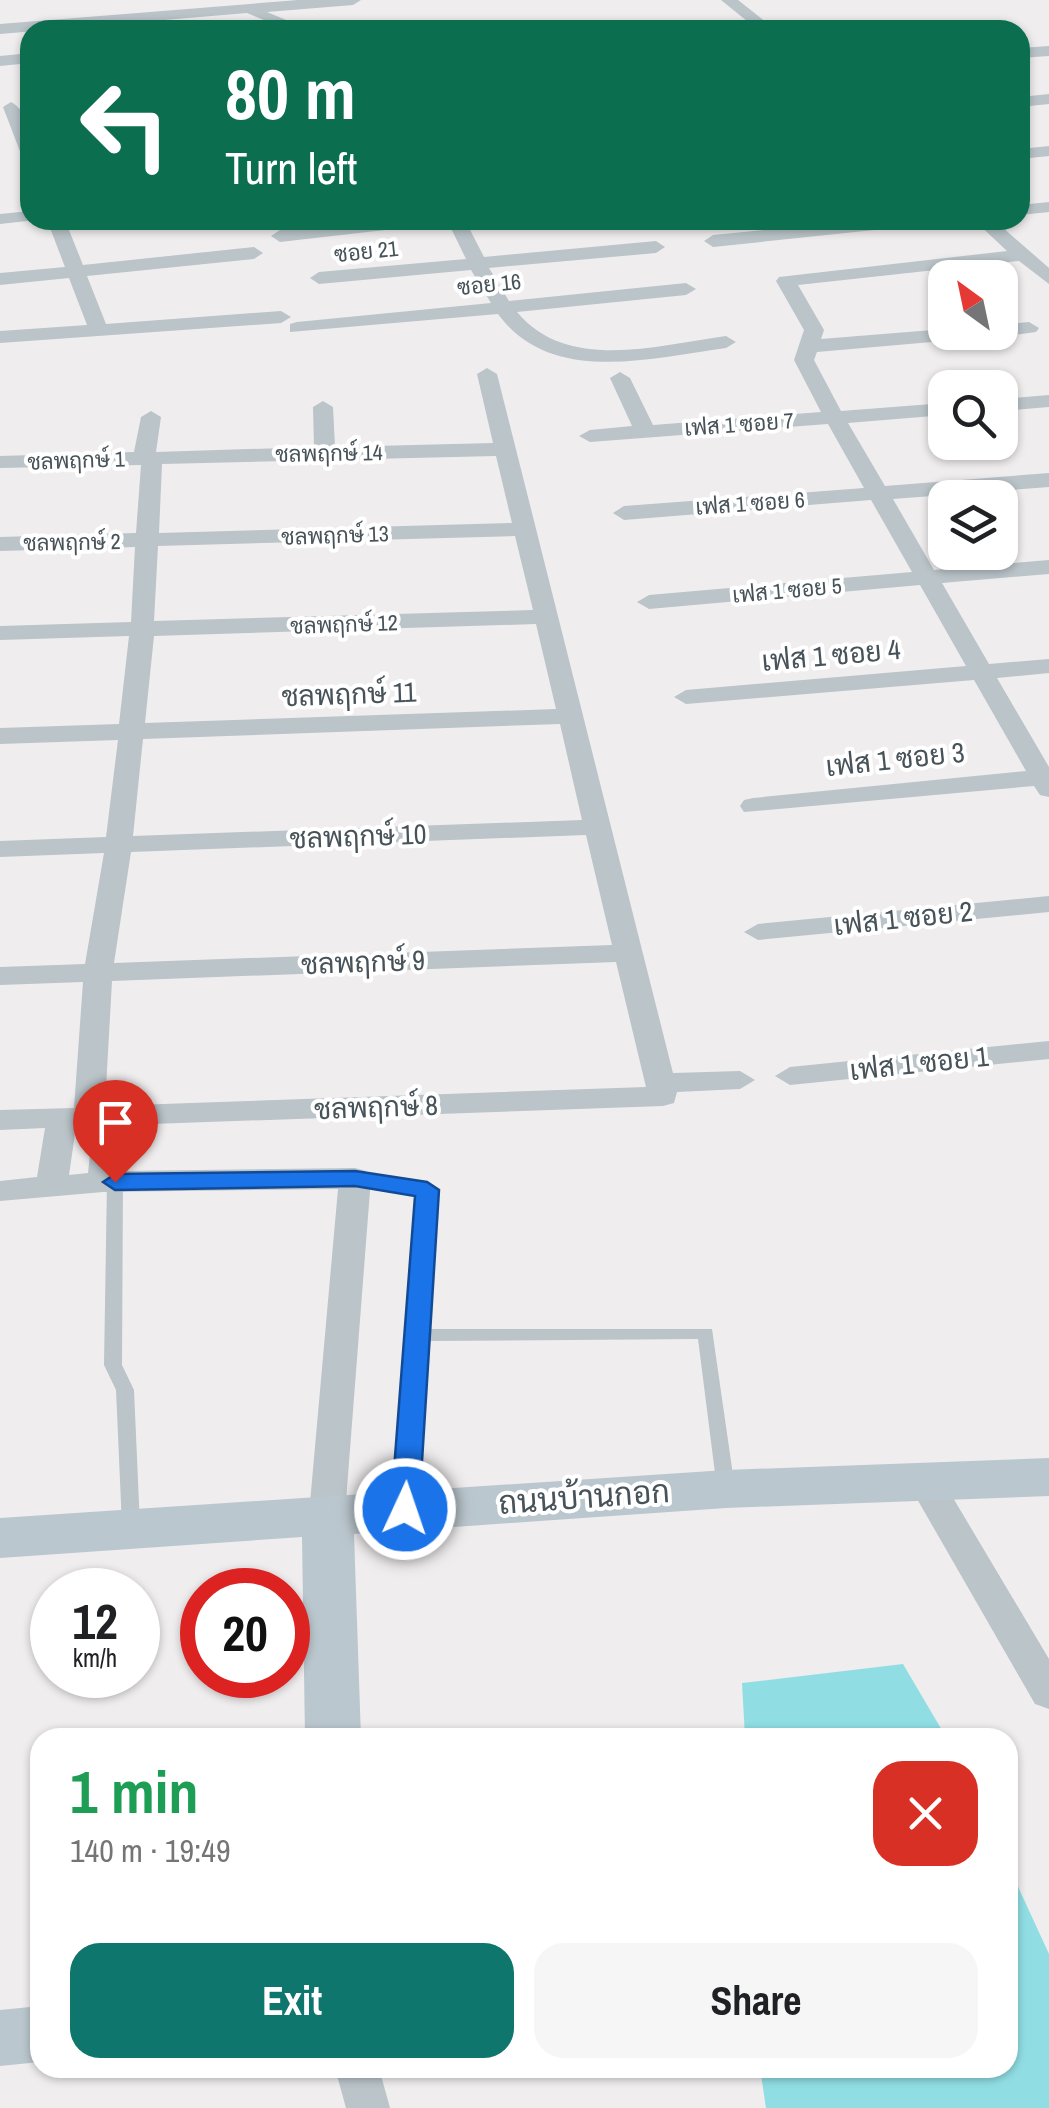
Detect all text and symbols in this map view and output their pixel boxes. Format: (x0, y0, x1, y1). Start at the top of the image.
text: 80 m (225, 47, 356, 141)
icon: left (60, 60, 190, 190)
text: Turn left (225, 137, 357, 198)
street label: ซอย 21 (333, 233, 399, 269)
north arrow (928, 260, 1018, 350)
map controls (928, 260, 1018, 570)
street label: ซอย 16 (456, 266, 522, 302)
button: search (928, 370, 1018, 460)
street label: เฟส 1 ซอย 7 (683, 405, 795, 443)
street label: ชลพฤกษ์ 14 (275, 437, 383, 469)
street label: ชลพฤกษ์ 1 (27, 443, 125, 477)
button: layers (928, 480, 1018, 570)
street label: เฟส 1 ซอย 6 (694, 484, 806, 522)
street label: ชลพฤกษ์ 13 (281, 518, 389, 552)
street label: ชลพฤกษ์ 2 (23, 526, 121, 558)
street label: เฟส 1 ซอย 5 (731, 570, 843, 610)
street label: ชลพฤกษ์ 12 (290, 607, 398, 641)
street label: เฟส 1 ซอย 4 (760, 630, 902, 680)
street label: ชลพฤกษ์ 11 (281, 673, 417, 715)
street label: เฟส 1 ซอย 3 (824, 733, 966, 785)
street label: ชลพฤกษ์ 10 (289, 815, 427, 857)
street label: เฟส 1 ซอย 2 (832, 892, 974, 944)
street label: ชลพฤกษ์ 9 (300, 941, 426, 983)
street label: เฟส 1 ซอย 1 (848, 1037, 991, 1089)
pin (73, 1080, 158, 1183)
street label: ชลพฤกษ์ 8 (313, 1086, 439, 1128)
icon: arrive (88, 1095, 143, 1150)
position arrow (353, 1457, 457, 1561)
street label: ถนนบ้านกอก (497, 1469, 671, 1524)
speed limit sign: 20 (180, 1568, 310, 1698)
text: 12 (72, 1587, 118, 1655)
text: km/h (73, 1641, 117, 1675)
text: 1 min (70, 1751, 199, 1832)
button: close (873, 1761, 978, 1866)
text: 140 m · 19:49 (70, 1829, 230, 1872)
button: Exit (70, 1943, 514, 2058)
button: Share (534, 1943, 978, 2058)

